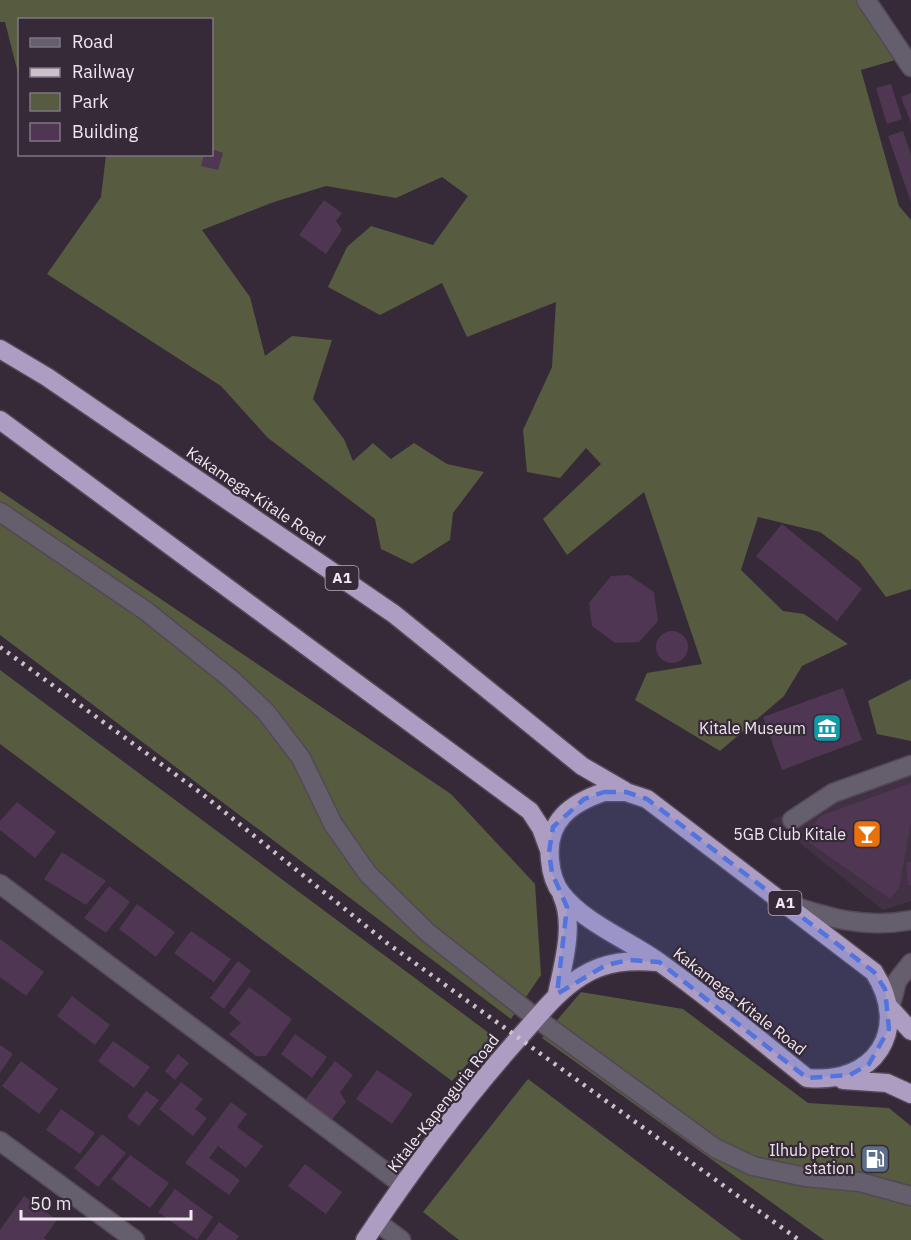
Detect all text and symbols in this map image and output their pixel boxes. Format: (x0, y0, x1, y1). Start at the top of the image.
legend (18, 18, 213, 156)
text: Road (72, 30, 113, 53)
text: Railway (72, 60, 134, 83)
text: Park (72, 90, 109, 113)
text: Building (72, 120, 139, 143)
street label: Kakamega-Kitale Road (183, 442, 329, 550)
road number: A1 (326, 566, 358, 590)
museum icon: Kitale Museum (811, 712, 843, 744)
place label: Kitale Museum (699, 718, 806, 738)
bar icon: 5GB Club Kitale (851, 818, 883, 850)
place label: 5GB Club Kitale (733, 824, 846, 844)
road number: A1 (768, 891, 802, 915)
street label: Kakamega-Kitale Road (669, 943, 811, 1059)
street label: Kitale-Kapenguria Road (383, 1030, 503, 1176)
place label: Ilhub petrol station (769, 1140, 854, 1178)
fuel station icon: Ilhub petrol station (859, 1143, 891, 1175)
scale bar (21, 1183, 190, 1221)
text: 50 m (30, 1192, 72, 1215)

